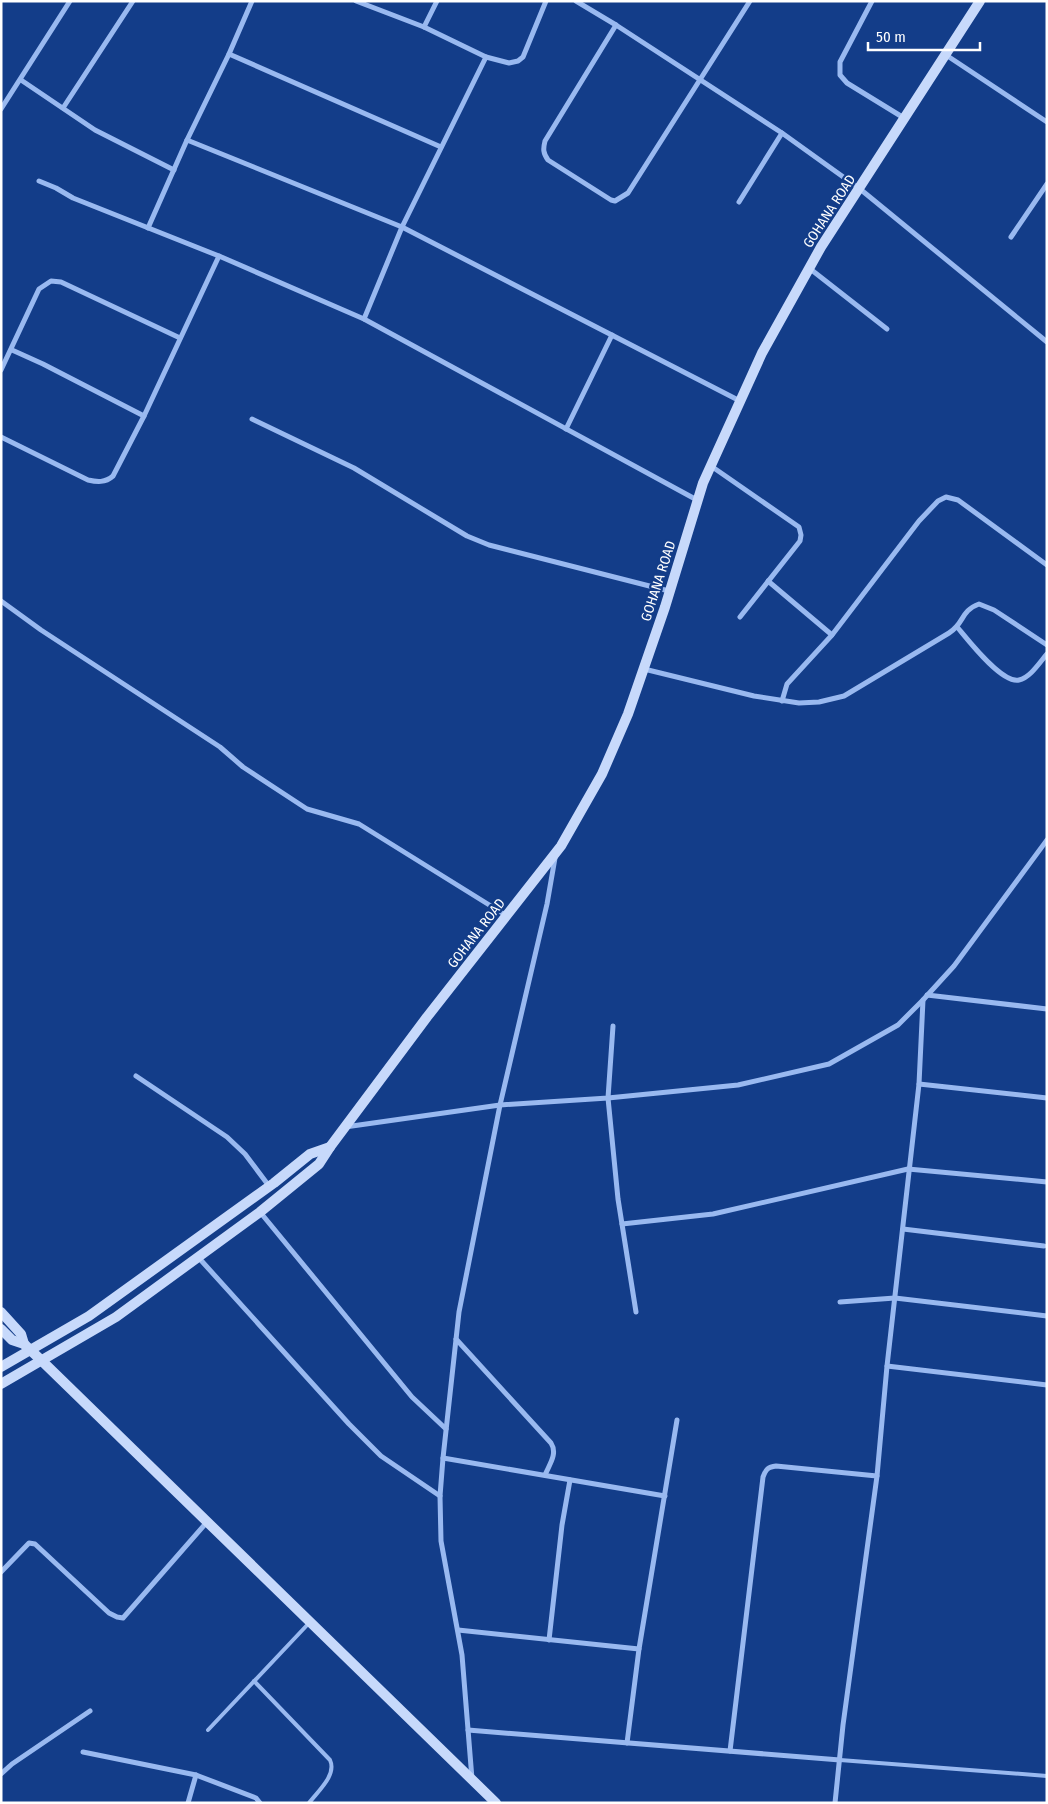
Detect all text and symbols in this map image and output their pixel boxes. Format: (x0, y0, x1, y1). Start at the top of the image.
scale bar (868, 20, 980, 52)
text: 50 m (876, 28, 906, 46)
street label: GOHANA ROAD (800, 172, 859, 251)
street label: GOHANA ROAD (637, 539, 679, 623)
street label: GOHANA ROAD (444, 895, 509, 971)

